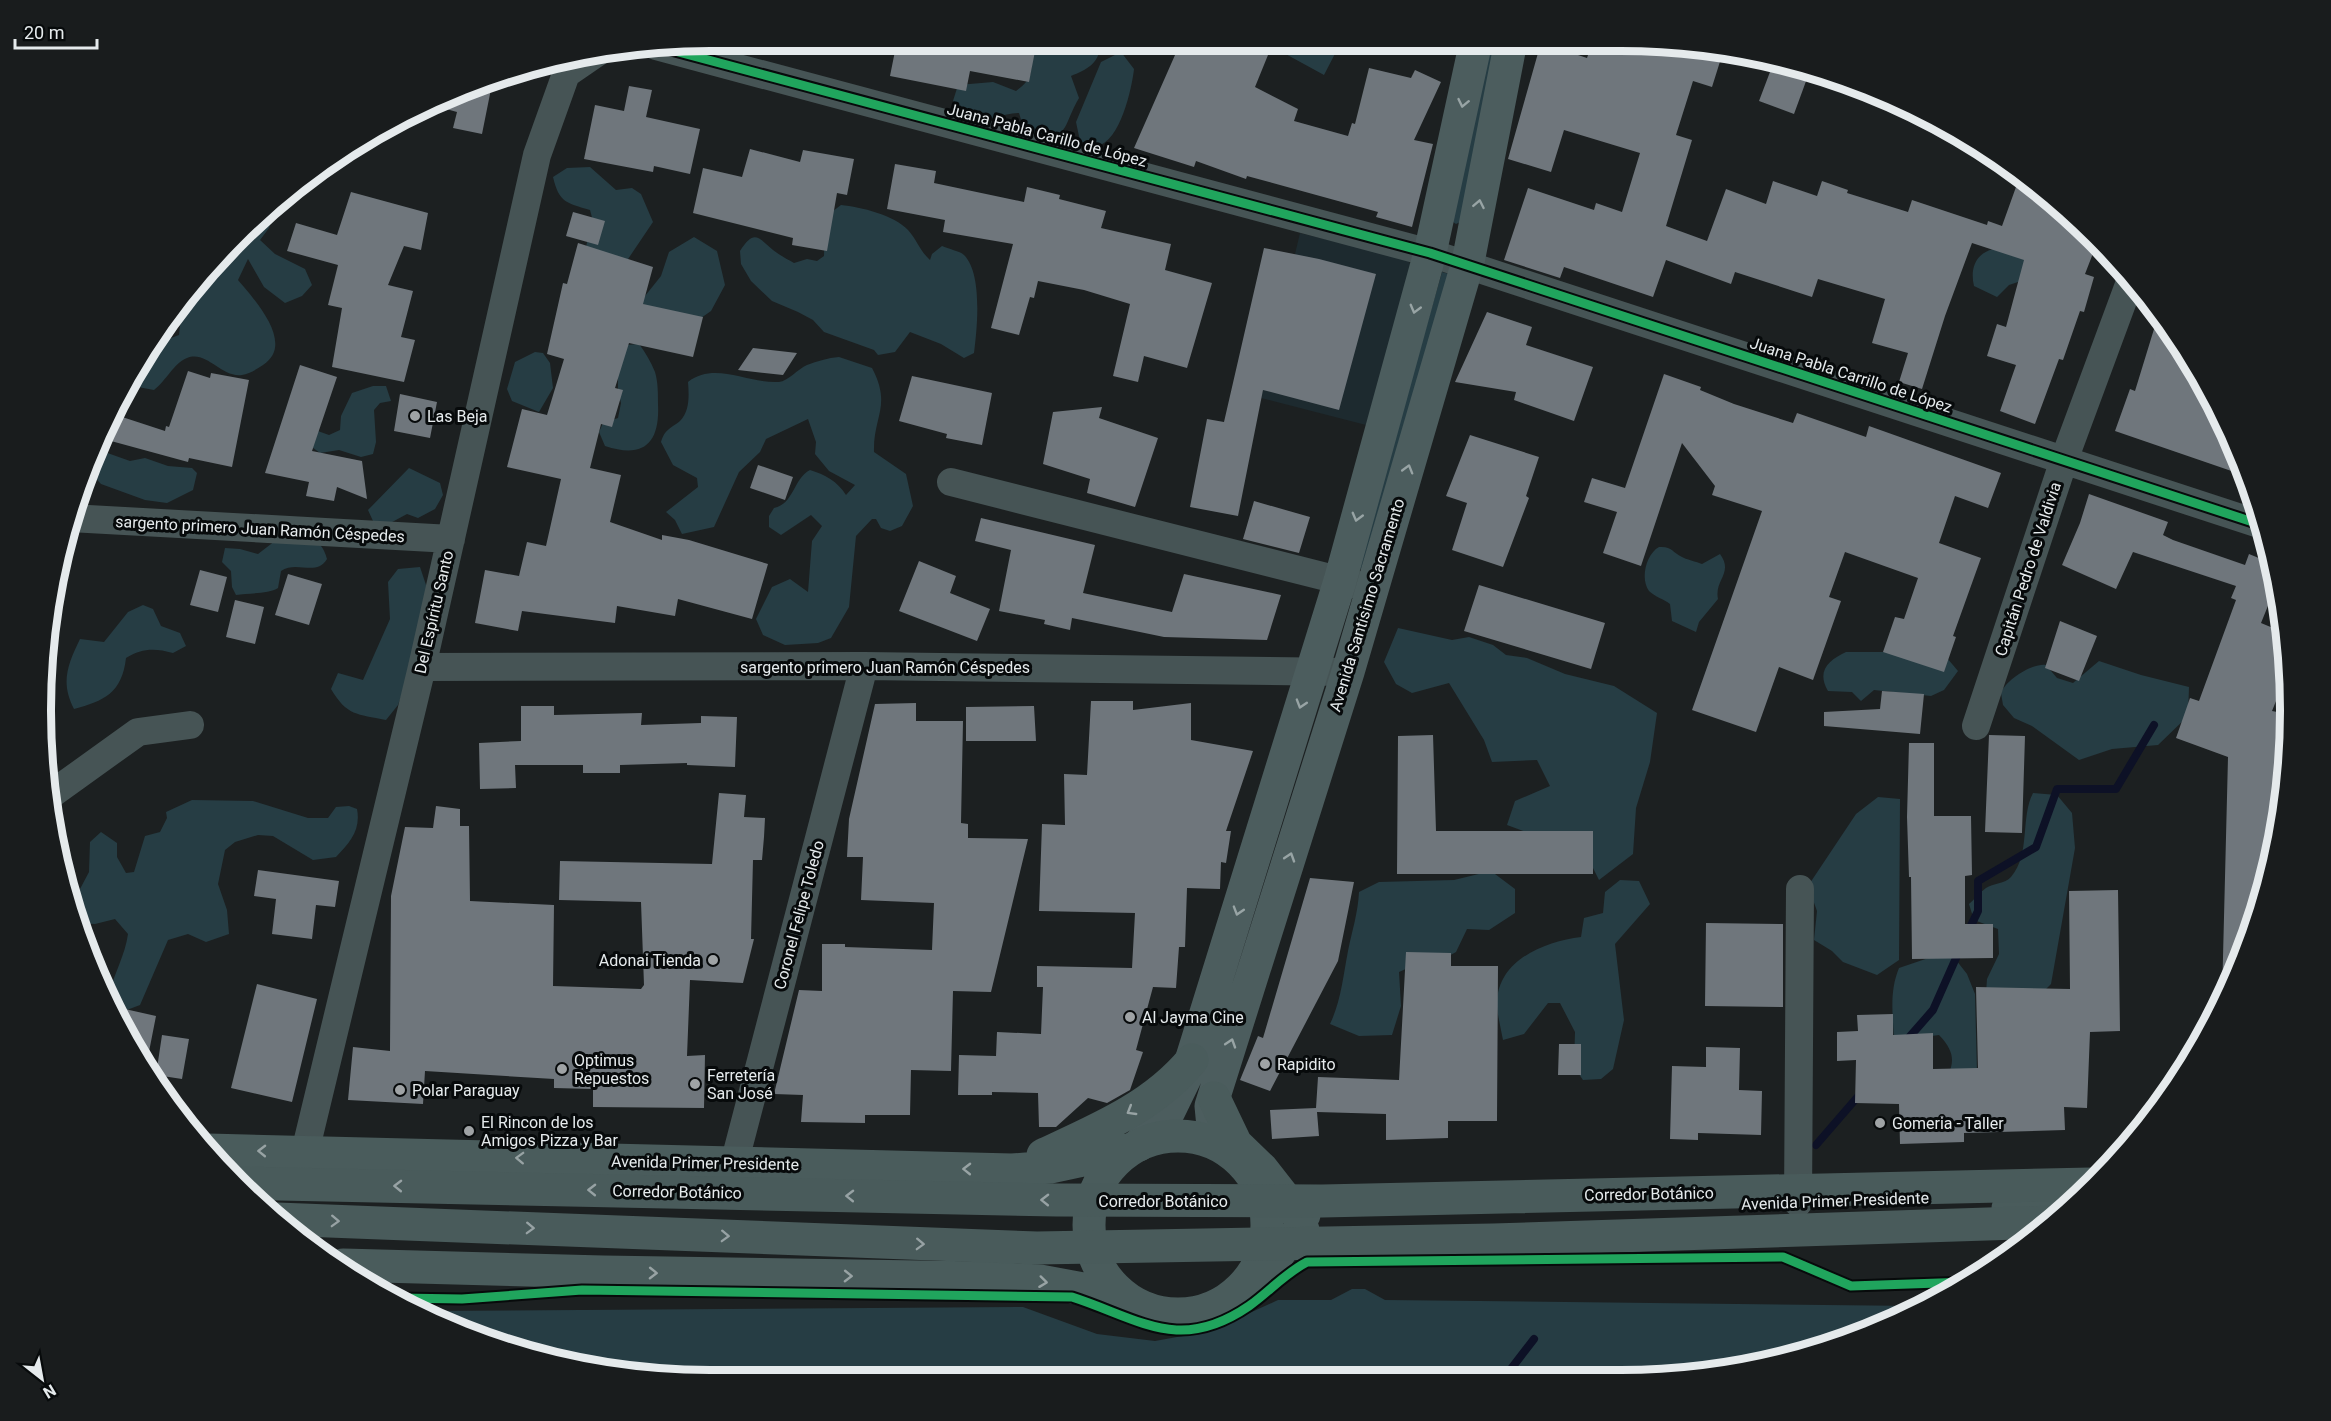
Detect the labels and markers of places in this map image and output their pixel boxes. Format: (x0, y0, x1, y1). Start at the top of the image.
place label: Las Beja (427, 407, 488, 426)
marker: Las Beja (408, 409, 422, 423)
place label: Adonai Tienda (599, 951, 701, 970)
marker: Adonai Tienda (706, 953, 720, 967)
place label: Al Jayma Cine (1142, 1008, 1244, 1027)
marker: Al Jayma Cine (1123, 1010, 1137, 1024)
place label: Optimus Repuestos (574, 1051, 649, 1088)
place label: Rapidito (1277, 1055, 1336, 1074)
marker: Rapidito (1258, 1057, 1272, 1071)
marker: Optimus Repuestos (555, 1062, 569, 1076)
place label: Ferretería San José (707, 1066, 775, 1103)
marker: Ferretería San José (688, 1077, 702, 1091)
place label: Polar Paraguay (412, 1081, 520, 1100)
marker: Polar Paraguay (393, 1083, 407, 1097)
place label: El Rincon de los Amigos Pizza y Bar (481, 1113, 618, 1150)
place label: Gomeria - Taller (1892, 1114, 2004, 1133)
marker: Gomeria - Taller (1873, 1116, 1887, 1130)
marker: El Rincon de los Amigos Pizza y Bar (462, 1124, 476, 1138)

